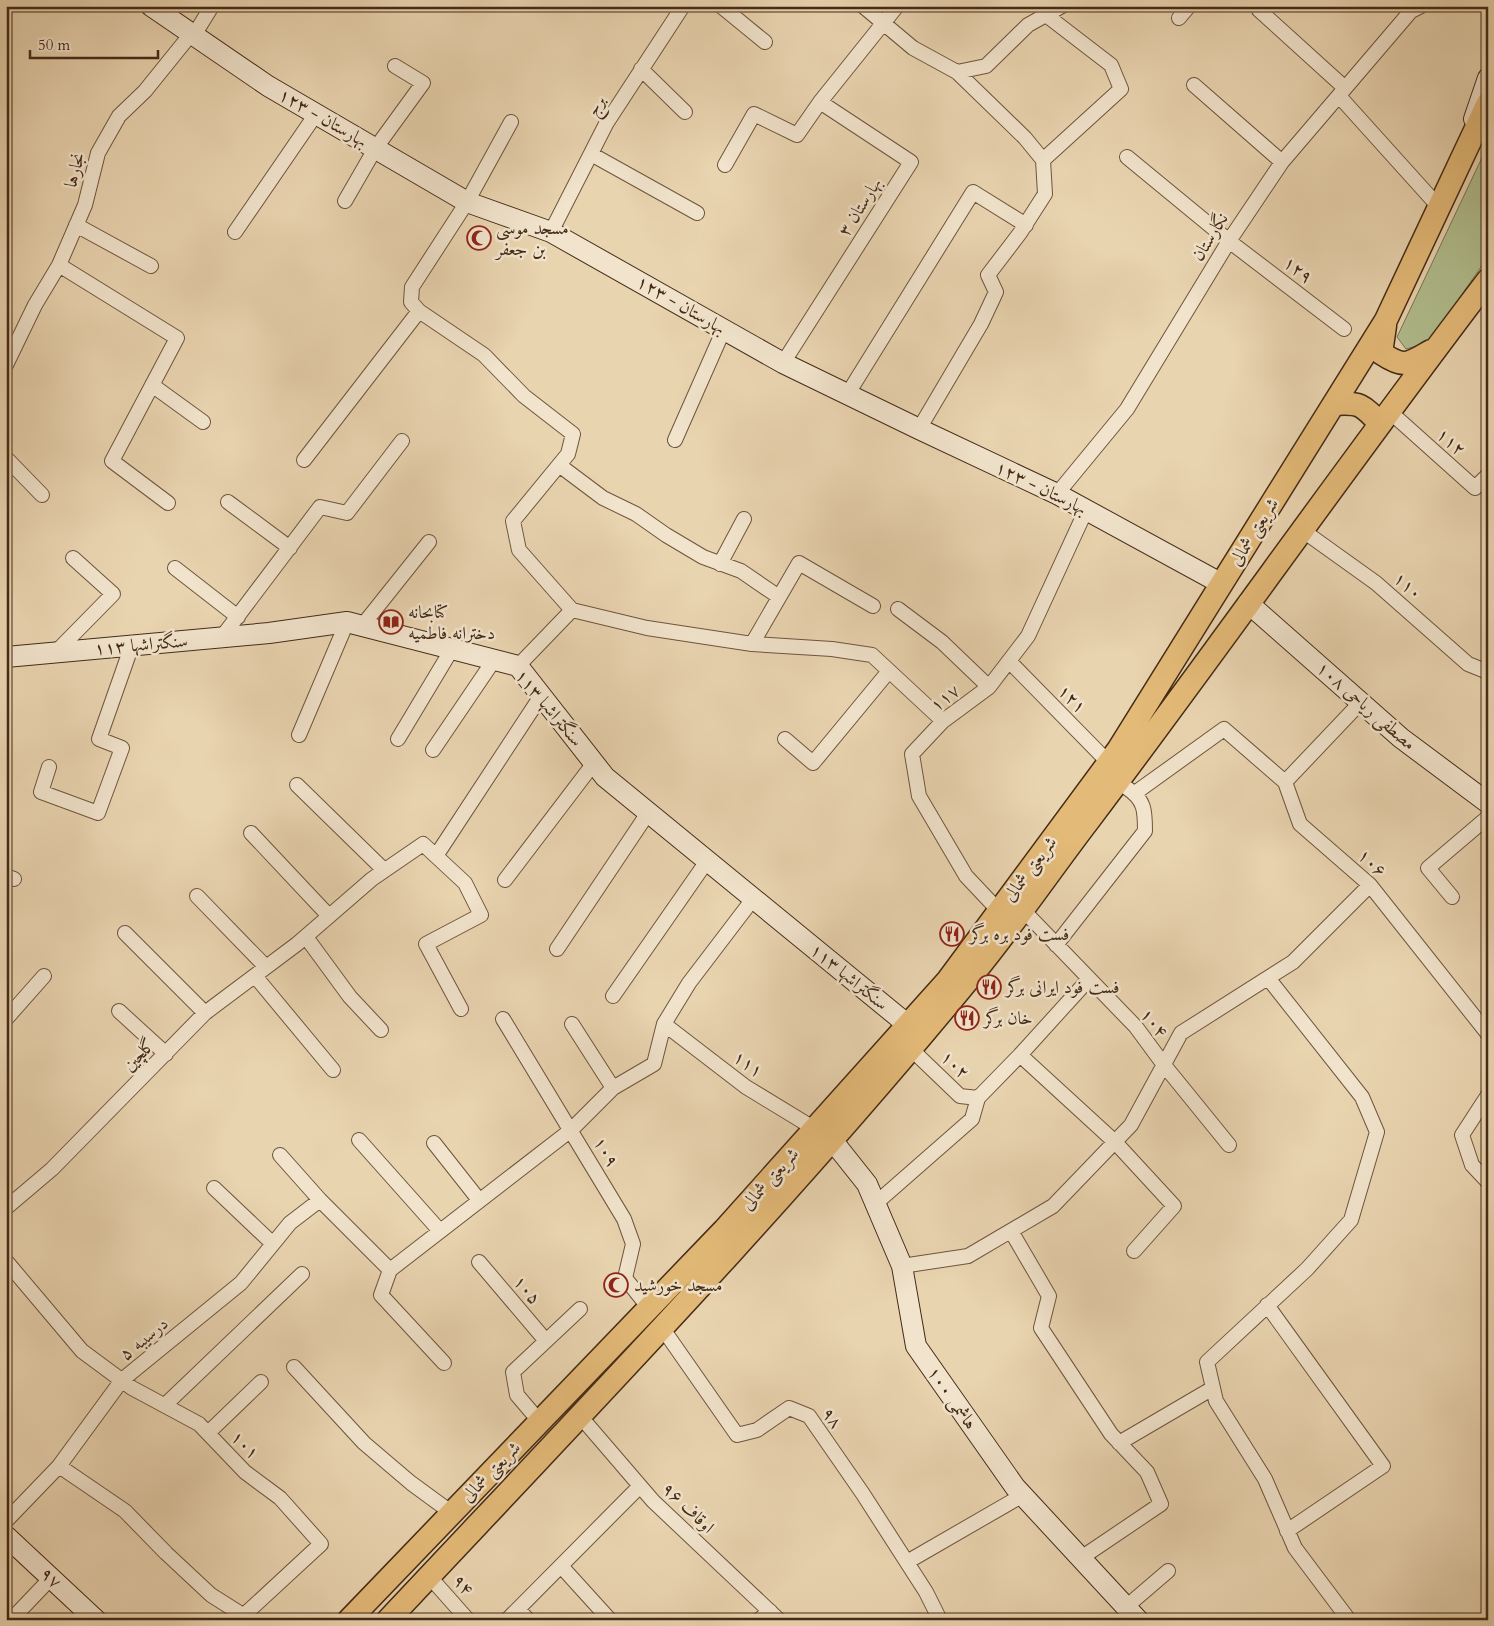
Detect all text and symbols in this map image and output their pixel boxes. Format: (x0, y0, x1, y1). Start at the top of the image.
scale bar (30, 28, 158, 60)
text: 50 m (38, 35, 70, 55)
street label: بهارستان - ۱۲۳ (274, 82, 372, 154)
street label: برج (580, 91, 615, 123)
street label: نجارها (58, 150, 92, 190)
street label: بهارستان ۳ (832, 173, 888, 241)
street label: نگارستان (1185, 208, 1235, 266)
place label: مسجد موسی بن جعفر (494, 216, 569, 262)
mosque icon: مسجد موسی بن جعفر (466, 225, 492, 251)
street label: ۱۲۹ (1278, 250, 1318, 290)
street label: بهارستان - ۱۲۳ (632, 269, 730, 341)
street label: ۱۱۲ (1431, 422, 1471, 462)
street label: بهارستان - ۱۲۳ (991, 455, 1091, 521)
street label: شریعتی شمالی (1223, 493, 1285, 571)
street label: ۱۱۰ (1388, 566, 1428, 606)
place label: کتابحانه دخترانه فاطمیه (408, 600, 495, 646)
library icon: کتابحانه دخترانه فاطمیه (378, 609, 404, 635)
street label: سنگتراشها ۱۱۳ (93, 628, 189, 662)
street label: مصطفی ریاحی ۱۰۸ (1311, 656, 1421, 756)
street label: سنگتراشها ۱۱۳ (509, 664, 589, 752)
street label: ۱۱۷ (925, 678, 965, 718)
street label: ۱۲۱ (1052, 679, 1092, 719)
street label: شریعتی شمالی (997, 831, 1063, 907)
street label: ۱۰۶ (1352, 843, 1392, 883)
restaurant icon: فست فود بره برگر (939, 921, 965, 947)
place label: فست فود بره برگر (968, 922, 1069, 947)
street label: سنگتراشها ۱۱۳ (805, 938, 893, 1016)
restaurant icon: فست فود ایرانی برگر (976, 974, 1002, 1000)
place label: فست فود ایرانی برگر (1004, 975, 1120, 1000)
street label: ۱۰۴ (1134, 1003, 1174, 1043)
restaurant icon: خان برگر (954, 1005, 980, 1031)
place label: خان برگر (982, 1006, 1033, 1031)
street label: گلچین (117, 1033, 161, 1077)
street label: ۱۱۱ (728, 1045, 768, 1083)
street label: ۱۰۲ (935, 1045, 975, 1085)
street label: ۱۰۹ (587, 1132, 625, 1172)
street label: شریعتی شمالی (735, 1142, 805, 1216)
street label: ۱۰۵ (507, 1270, 547, 1310)
mosque icon: مسجد خورشید (603, 1272, 629, 1298)
place label: مسجد خورشید (634, 1273, 722, 1298)
street label: درسیبه ۵ (114, 1312, 174, 1366)
street label: هاشمی ۱۰۰ (921, 1361, 983, 1435)
street label: ۹۸ (816, 1402, 848, 1434)
street label: ۱۰۱ (225, 1425, 265, 1465)
street label: شریعتی شمالی (456, 1436, 526, 1508)
street label: اوقاف ۹۶ (656, 1477, 720, 1539)
street label: ۹۷ (35, 1562, 67, 1594)
street label: ۹۴ (447, 1569, 479, 1601)

